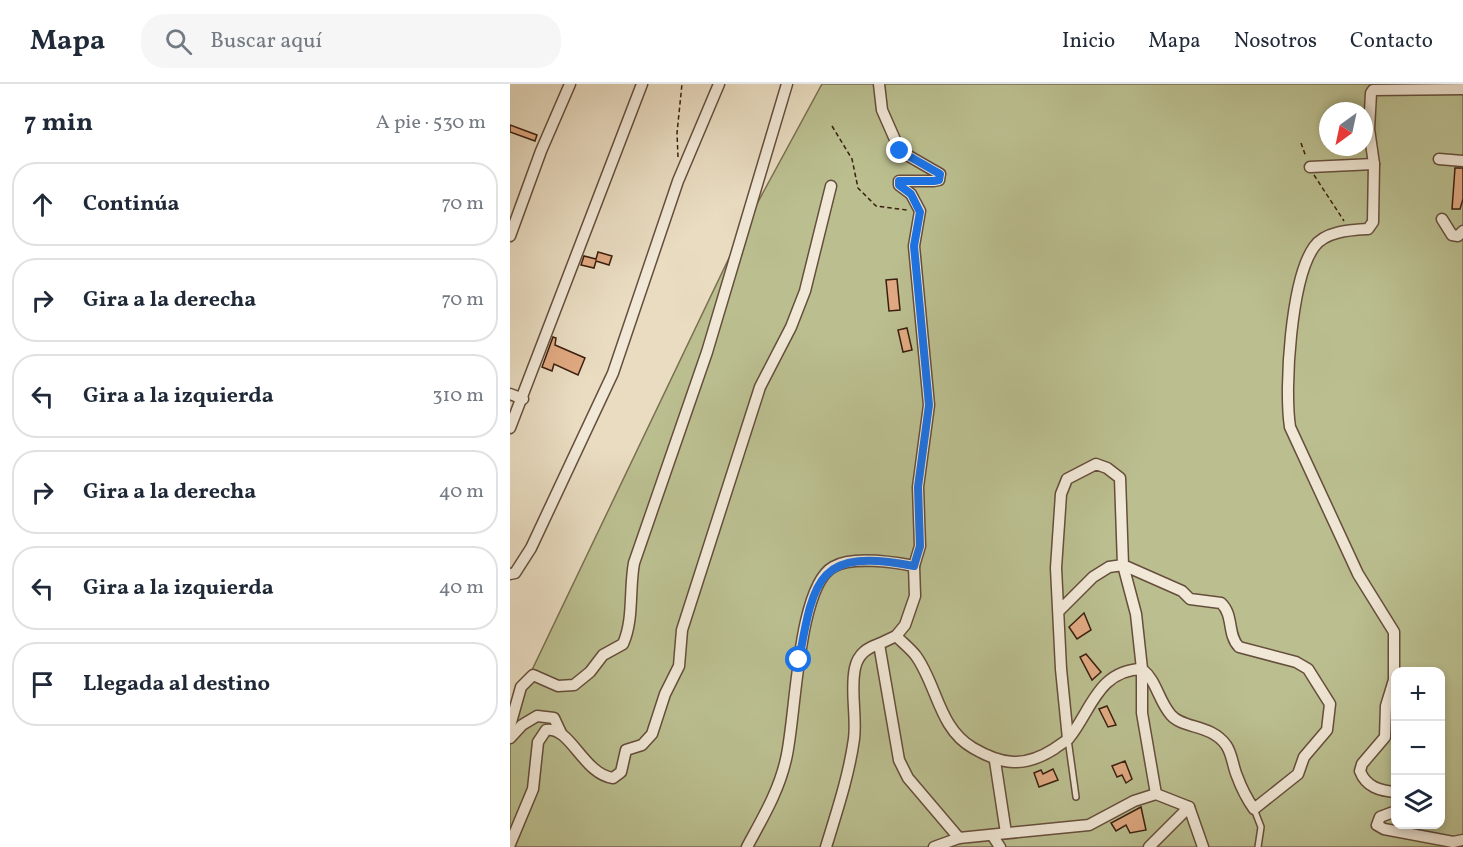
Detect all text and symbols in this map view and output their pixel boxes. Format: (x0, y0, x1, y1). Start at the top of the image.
search box (141, 14, 561, 68)
text: Mapa (30, 22, 105, 61)
icon: search (162, 25, 195, 58)
text: Buscar aquí (210, 26, 322, 57)
text: Inicio (1062, 27, 1115, 56)
text: Mapa (1148, 27, 1201, 56)
text: Nosotros (1234, 27, 1317, 56)
text: Contacto (1350, 27, 1433, 56)
north arrow (1319, 102, 1373, 156)
text: 7 min (24, 105, 93, 141)
text: A pie · 530 m (376, 109, 486, 137)
route end (886, 137, 912, 163)
icon: ahead (26, 188, 59, 221)
text: Continúa (83, 189, 180, 220)
text: 70 m (441, 190, 484, 218)
icon: right (26, 284, 59, 317)
text: Gira a la derecha (83, 285, 256, 316)
text: 70 m (441, 286, 484, 314)
icon: left (26, 380, 59, 413)
text: Gira a la izquierda (83, 381, 274, 412)
text: 310 m (432, 382, 484, 410)
icon: right (26, 476, 59, 509)
text: Gira a la derecha (83, 477, 256, 508)
text: 40 m (439, 478, 484, 506)
icon: left (26, 572, 59, 605)
text: Gira a la izquierda (83, 573, 274, 604)
text: 40 m (439, 574, 484, 602)
route start (785, 646, 811, 672)
map controls (1391, 667, 1445, 829)
button: + (1391, 667, 1445, 721)
icon: arrive (26, 668, 59, 701)
text: Llegada al destino (83, 669, 270, 700)
button: − (1391, 721, 1445, 775)
button: layers (1391, 775, 1445, 829)

